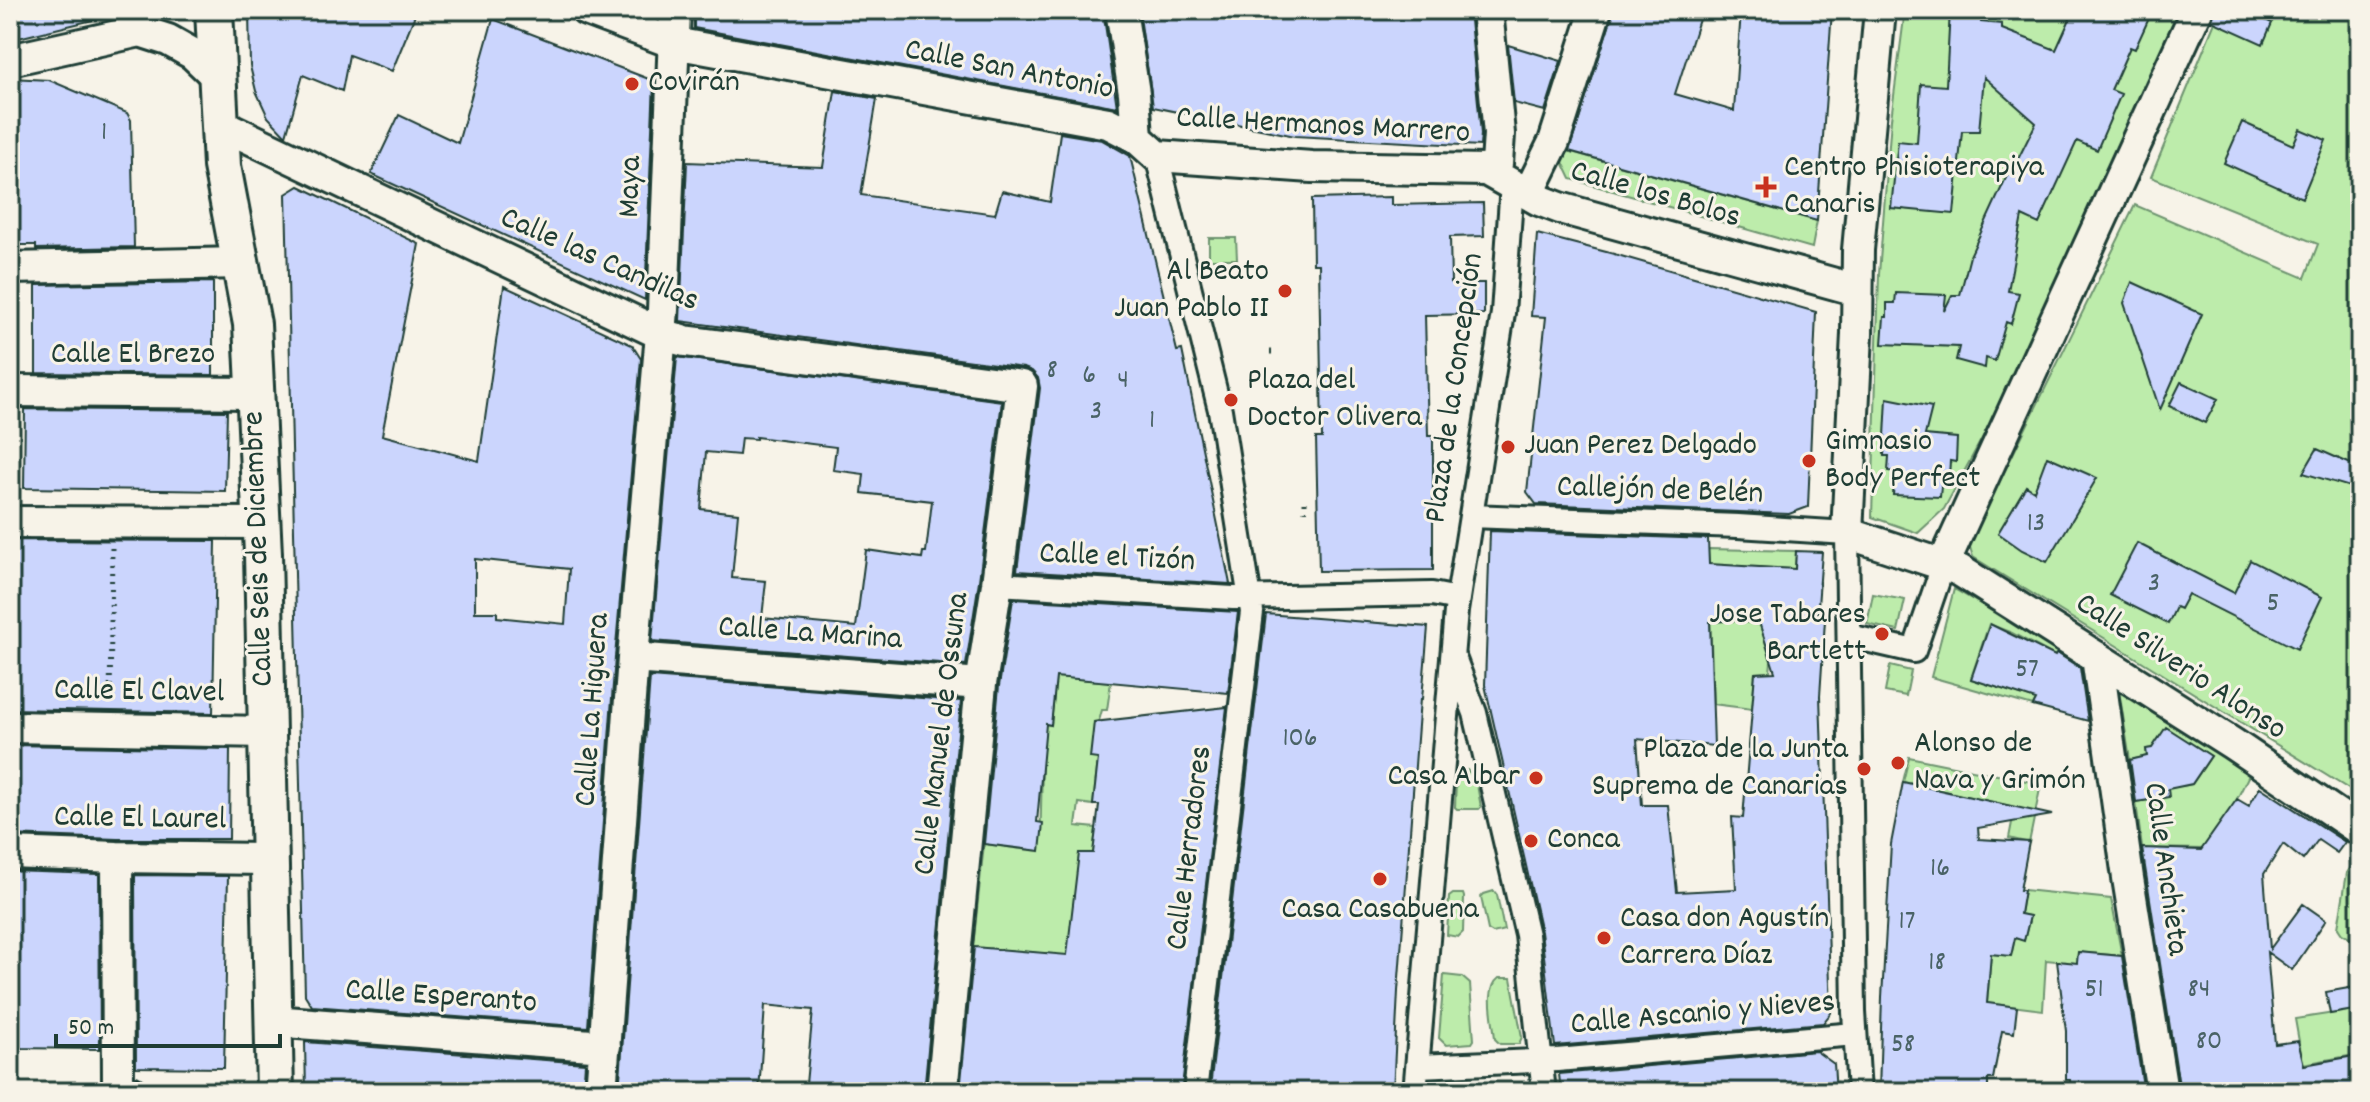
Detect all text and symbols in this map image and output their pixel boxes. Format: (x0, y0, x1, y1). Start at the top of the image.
street label: Calle San Antonio (901, 28, 1117, 114)
place label: Covirán (648, 61, 740, 107)
marker: Covirán (623, 75, 641, 93)
street label: Calle Hermanos Marrero (1175, 96, 1471, 158)
house number: 1 (101, 114, 107, 154)
place label: Centro Phisioterapiya Canaris (1784, 146, 2045, 229)
street label: Calle los Bolos (1565, 150, 1745, 242)
street label: Maya (608, 154, 656, 219)
marker: Centro Phisioterapiya Canaris (1755, 176, 1777, 198)
street label: Calle las Candilas (492, 197, 706, 325)
place label: Al Beato Juan Pablo II (1114, 250, 1269, 333)
street label: Plaza de la Concepción (1414, 250, 1498, 526)
marker: Al Beato Juan Pablo II (1276, 282, 1294, 300)
street label: Calle El Brezo (51, 333, 215, 379)
house number: 8 (1046, 352, 1058, 392)
house number: 6 (1082, 357, 1096, 397)
place label: Plaza del Doctor Olivera (1247, 359, 1423, 442)
house number: 4 (1117, 362, 1129, 402)
marker: Plaza del Doctor Olivera (1222, 391, 1240, 409)
house number: 3 (1090, 393, 1102, 433)
house number: 1 (1149, 402, 1155, 442)
street label: Calle Seis de Diciembre (232, 410, 288, 688)
place label: Gimnasio Body Perfect (1825, 420, 1980, 503)
place label: Juan Perez Delgado (1524, 424, 1757, 470)
marker: Juan Perez Delgado (1499, 438, 1517, 456)
marker: Gimnasio Body Perfect (1800, 452, 1818, 470)
street label: Callejón de Belén (1556, 465, 1764, 519)
house number: 13 (2027, 505, 2045, 545)
street label: Calle el Tizón (1038, 532, 1196, 586)
house number: 3 (2148, 565, 2160, 605)
street label: Calle Silverio Alonso (2065, 582, 2295, 754)
house number: 5 (2267, 585, 2279, 625)
street label: Calle Manuel de Ossuna (903, 589, 983, 878)
place label: Jose Tabares Bartlett (1709, 593, 1866, 676)
street label: Calle La Marina (717, 606, 904, 664)
street label: Calle La Higuera (564, 611, 624, 808)
marker: Jose Tabares Bartlett (1873, 625, 1891, 643)
house number: 57 (2015, 651, 2039, 691)
street label: Calle El Clavel (53, 669, 225, 717)
house number: 106 (1282, 720, 1318, 760)
place label: Alonso de Nava y Grimón (1914, 722, 2086, 805)
place label: Plaza de la Junta Suprema de Canarias (1592, 728, 1849, 811)
street label: Calle Herradores (1156, 743, 1226, 953)
marker: Alonso de Nava y Grimón (1889, 754, 1907, 772)
place label: Casa Albar (1388, 755, 1520, 801)
marker: Plaza de la Junta Suprema de Canarias (1855, 760, 1873, 778)
marker: Casa Albar (1527, 769, 1545, 787)
street label: Calle Anchieta (2129, 780, 2199, 959)
street label: Calle El Laurel (53, 795, 227, 845)
place label: Conca (1547, 818, 1621, 864)
marker: Conca (1522, 832, 1540, 850)
house number: 16 (1930, 850, 1950, 890)
marker: Casa Casabuena (1371, 870, 1389, 888)
place label: Casa Casabuena (1281, 888, 1480, 934)
place label: Casa don Agustín Carrera Díaz (1620, 897, 1829, 980)
house number: 17 (1899, 903, 1915, 943)
marker: Casa don Agustín Carrera Díaz (1595, 929, 1613, 947)
house number: 18 (1928, 944, 1946, 984)
street label: Calle Esperanto (344, 968, 538, 1028)
house number: 51 (2084, 971, 2104, 1011)
house number: 84 (2188, 971, 2210, 1011)
street label: Calle Ascanio y Nieves (1569, 981, 1837, 1049)
scale bar (56, 998, 280, 1048)
text: 50 m (68, 1012, 114, 1046)
house number: 80 (2196, 1023, 2222, 1063)
house number: 58 (1891, 1026, 1915, 1066)

